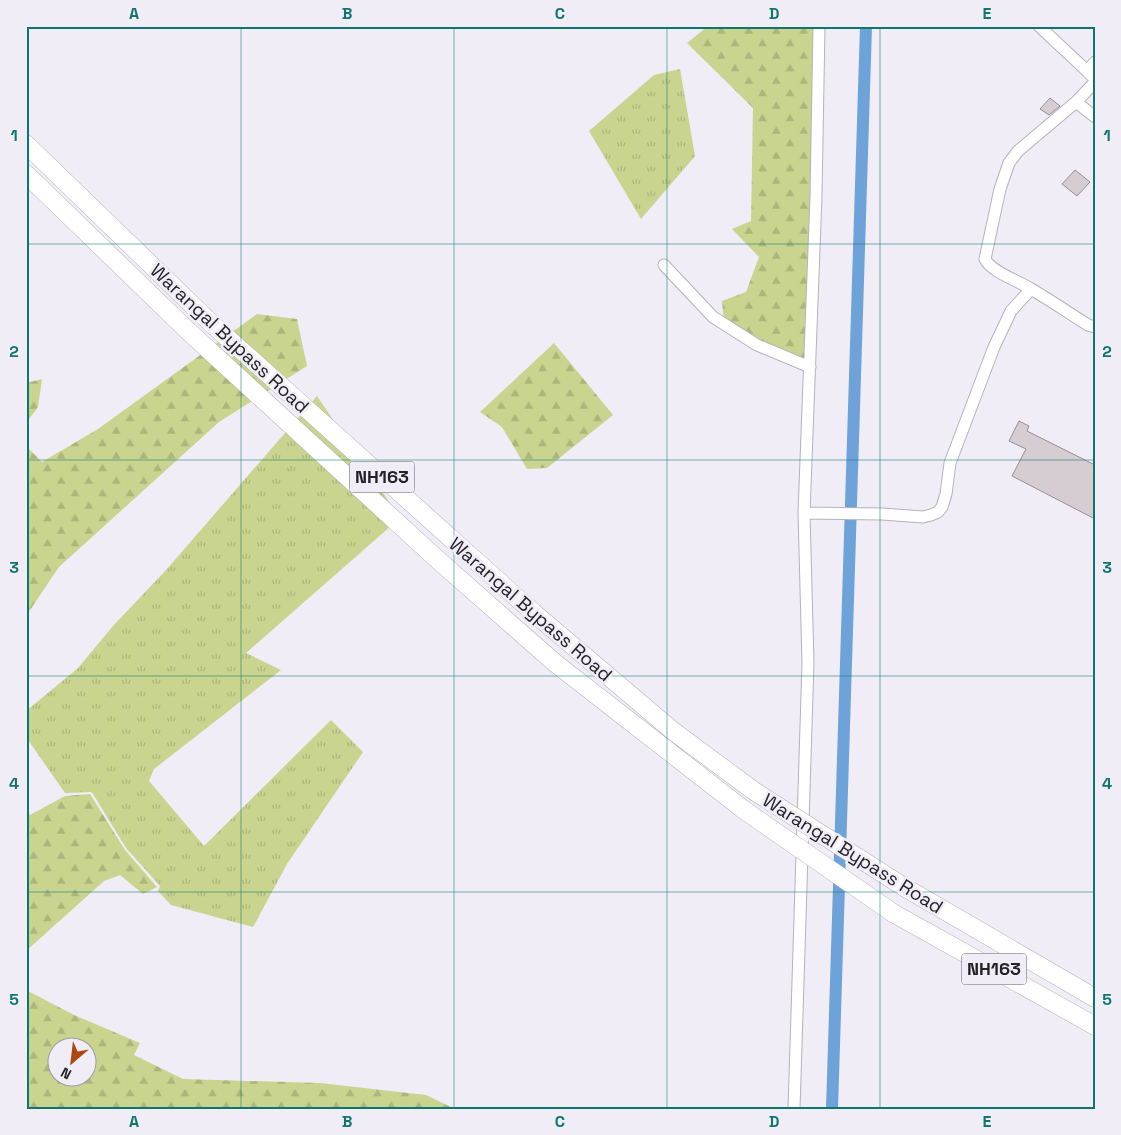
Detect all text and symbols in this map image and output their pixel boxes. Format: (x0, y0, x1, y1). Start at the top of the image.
text: A (129, 3, 139, 24)
text: B (342, 3, 352, 24)
text: C (555, 3, 565, 24)
text: D (769, 3, 779, 24)
text: E (983, 3, 992, 24)
text: 1 (10, 125, 18, 146)
text: 1 (1103, 125, 1111, 146)
street label: Warangal Bypass Road (145, 258, 314, 419)
text: 2 (9, 341, 19, 362)
text: 2 (1102, 341, 1112, 362)
road number: NH163 (350, 462, 414, 492)
street label: Warangal Bypass Road (444, 532, 617, 687)
text: 3 (9, 557, 19, 578)
text: 3 (1102, 557, 1112, 578)
text: 4 (9, 773, 19, 794)
text: 4 (1102, 773, 1112, 794)
street label: Warangal Bypass Road (758, 788, 948, 919)
road number: NH163 (962, 954, 1026, 984)
text: 5 (9, 989, 19, 1010)
text: 5 (1102, 989, 1112, 1010)
north arrow (48, 1038, 98, 1088)
text: N (58, 1063, 74, 1084)
text: A (129, 1111, 139, 1132)
text: B (342, 1111, 352, 1132)
text: C (555, 1111, 565, 1132)
text: D (769, 1111, 779, 1132)
text: E (983, 1111, 992, 1132)

